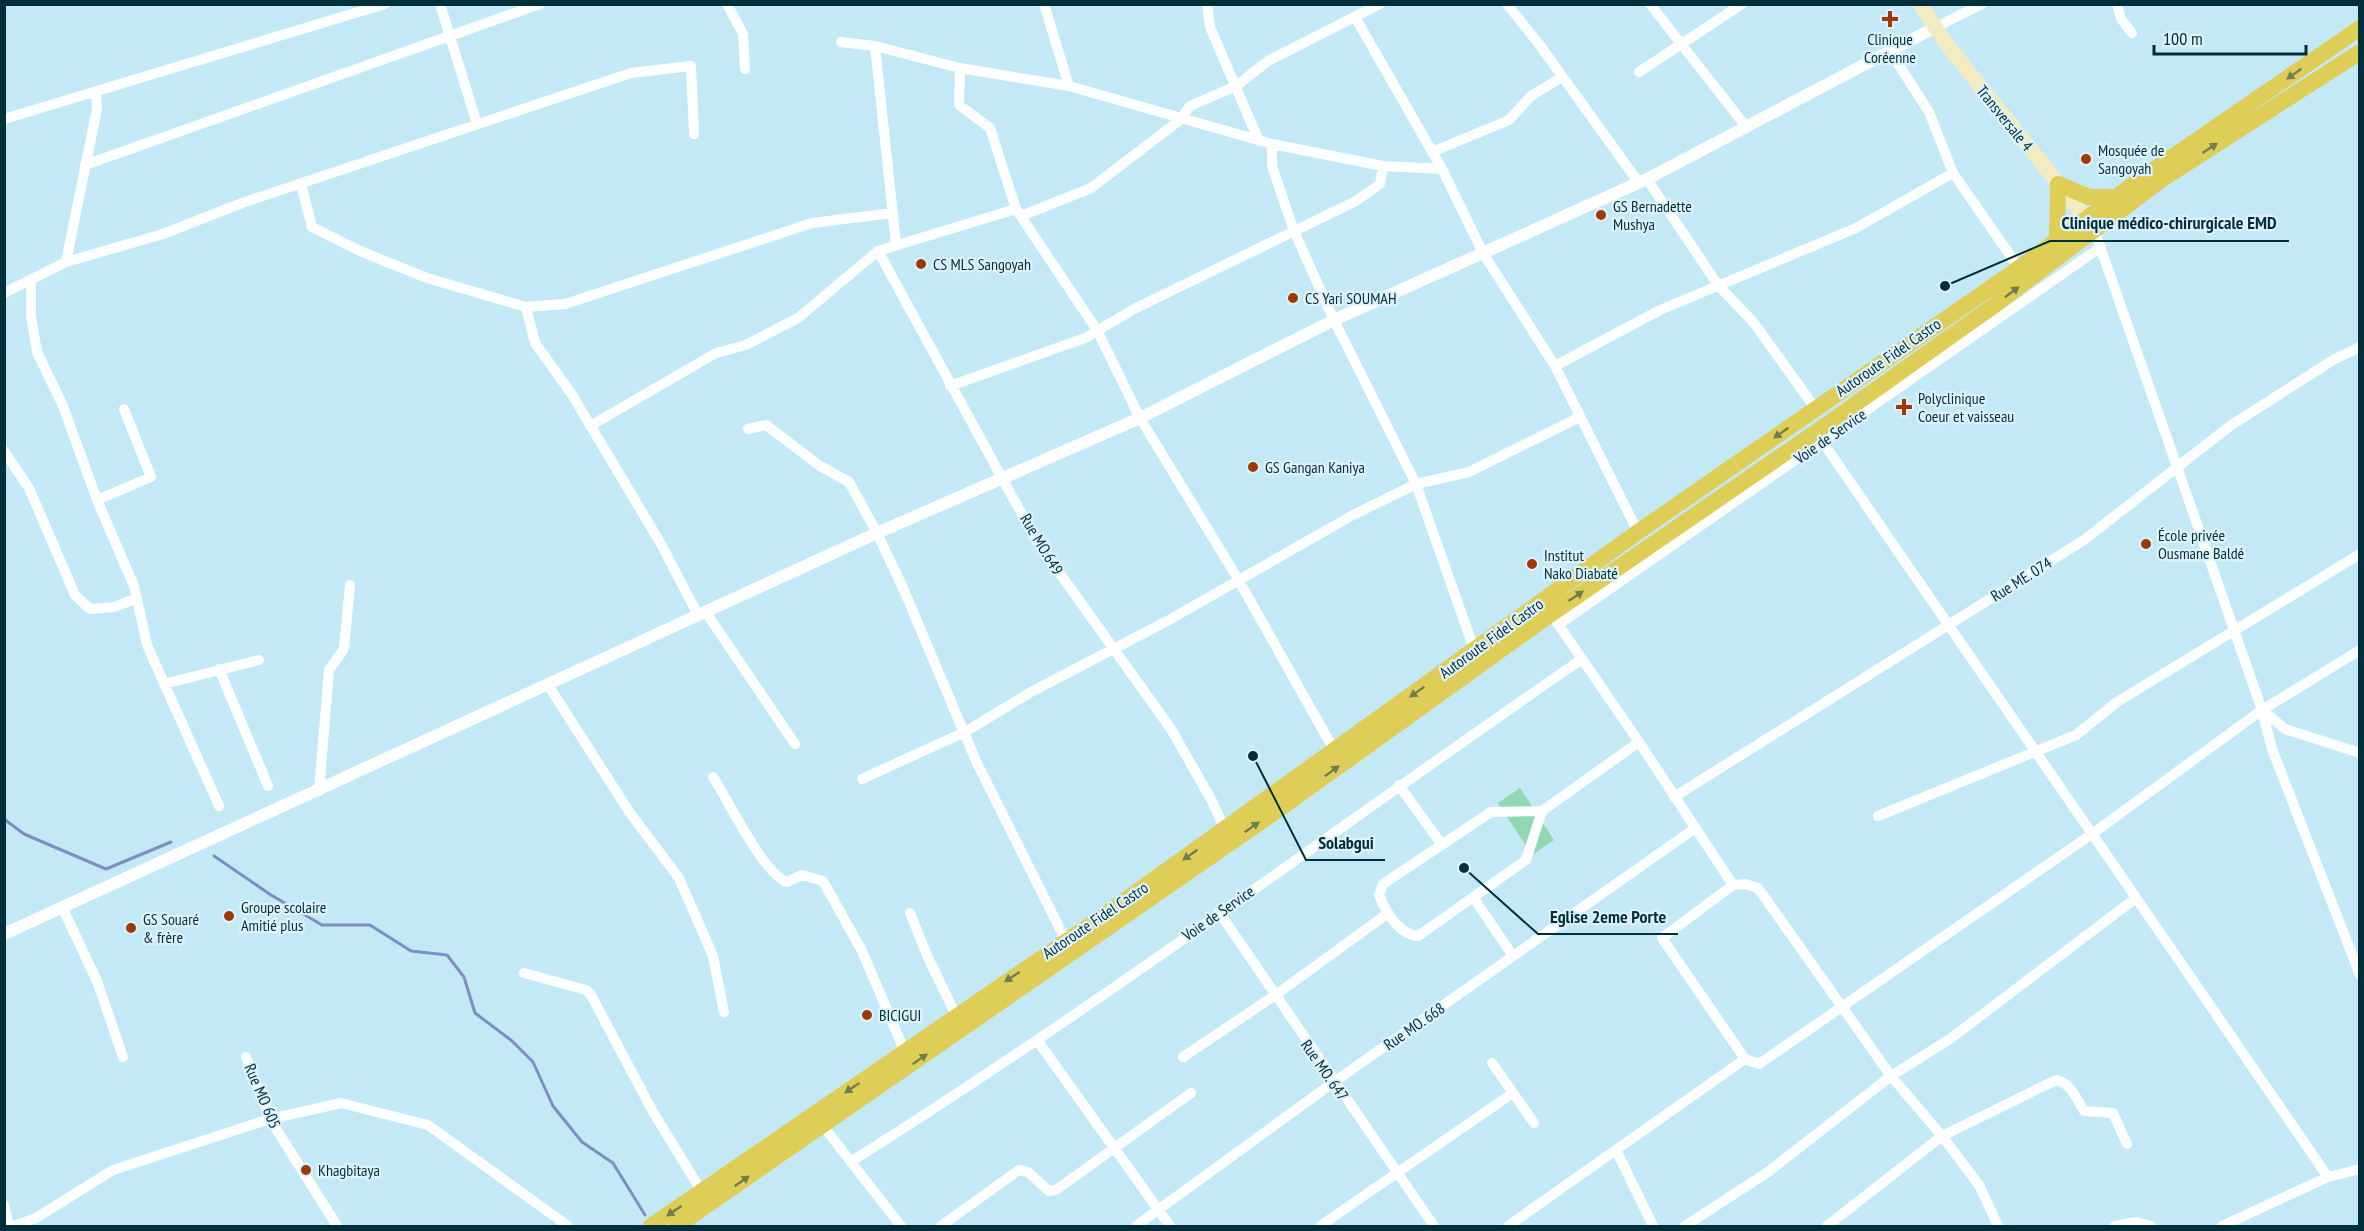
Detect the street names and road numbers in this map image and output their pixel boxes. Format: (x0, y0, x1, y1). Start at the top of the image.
street label: Transversale 4 (1972, 81, 2038, 155)
street label: Autoroute Fidel Castro (1832, 313, 1944, 401)
street label: Voie de Service (1789, 404, 1870, 469)
street label: Rue MO.649 (1016, 510, 1068, 578)
street label: Rue ME. 074 (1987, 552, 2055, 606)
street label: Autoroute Fidel Castro (1435, 594, 1547, 682)
street label: Autoroute Fidel Castro (1038, 877, 1152, 963)
street label: Voie de Service (1177, 881, 1258, 946)
street label: Rue MO. 668 (1380, 998, 1448, 1054)
street label: Rue MO. 647 (1297, 1036, 1353, 1104)
street label: Rue MO 605 (240, 1061, 286, 1131)

